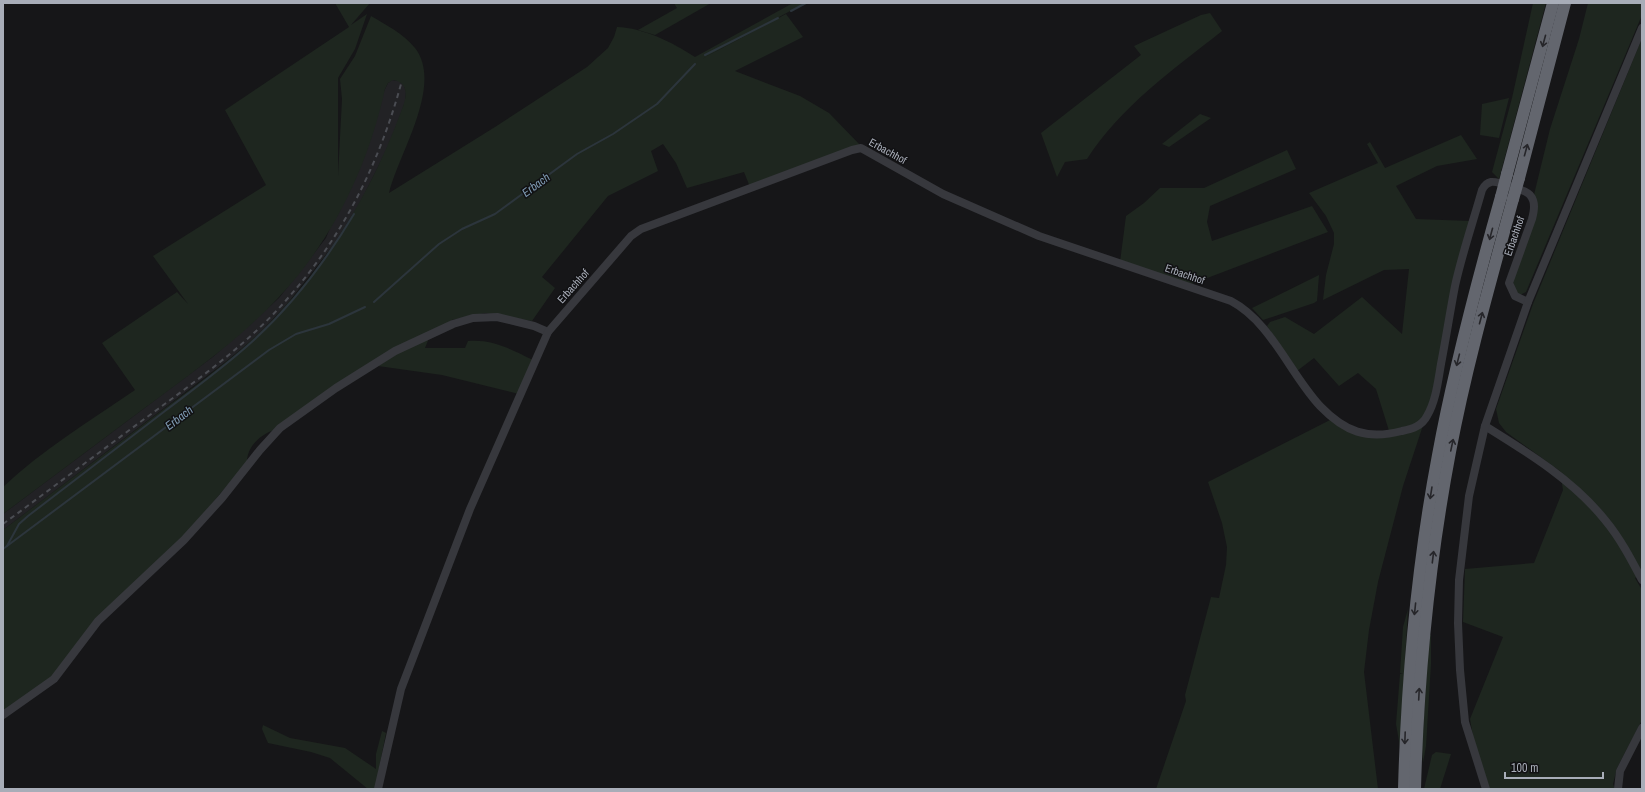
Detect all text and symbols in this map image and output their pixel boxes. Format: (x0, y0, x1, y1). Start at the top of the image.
one-way arrow (1539, 34, 1547, 47)
street label: Erbachhof (867, 135, 910, 167)
one-way arrow (1523, 144, 1530, 157)
water label: Erbach (519, 169, 553, 201)
street label: Erbachhof (1501, 214, 1527, 258)
one-way arrow (1486, 228, 1494, 241)
street label: Erbachhof (1163, 261, 1207, 287)
street label: Erbachhof (554, 266, 592, 306)
one-way arrow (1477, 312, 1485, 325)
one-way arrow (1454, 354, 1462, 367)
water label: Erbach (162, 402, 196, 434)
one-way arrow (1448, 439, 1456, 452)
one-way arrow (1427, 486, 1435, 499)
one-way arrow (1429, 551, 1437, 564)
one-way arrow (1412, 602, 1419, 615)
one-way arrow (1416, 688, 1423, 701)
one-way arrow (1402, 731, 1409, 744)
scale bar (1505, 754, 1603, 780)
text: 100 m (1511, 760, 1538, 776)

